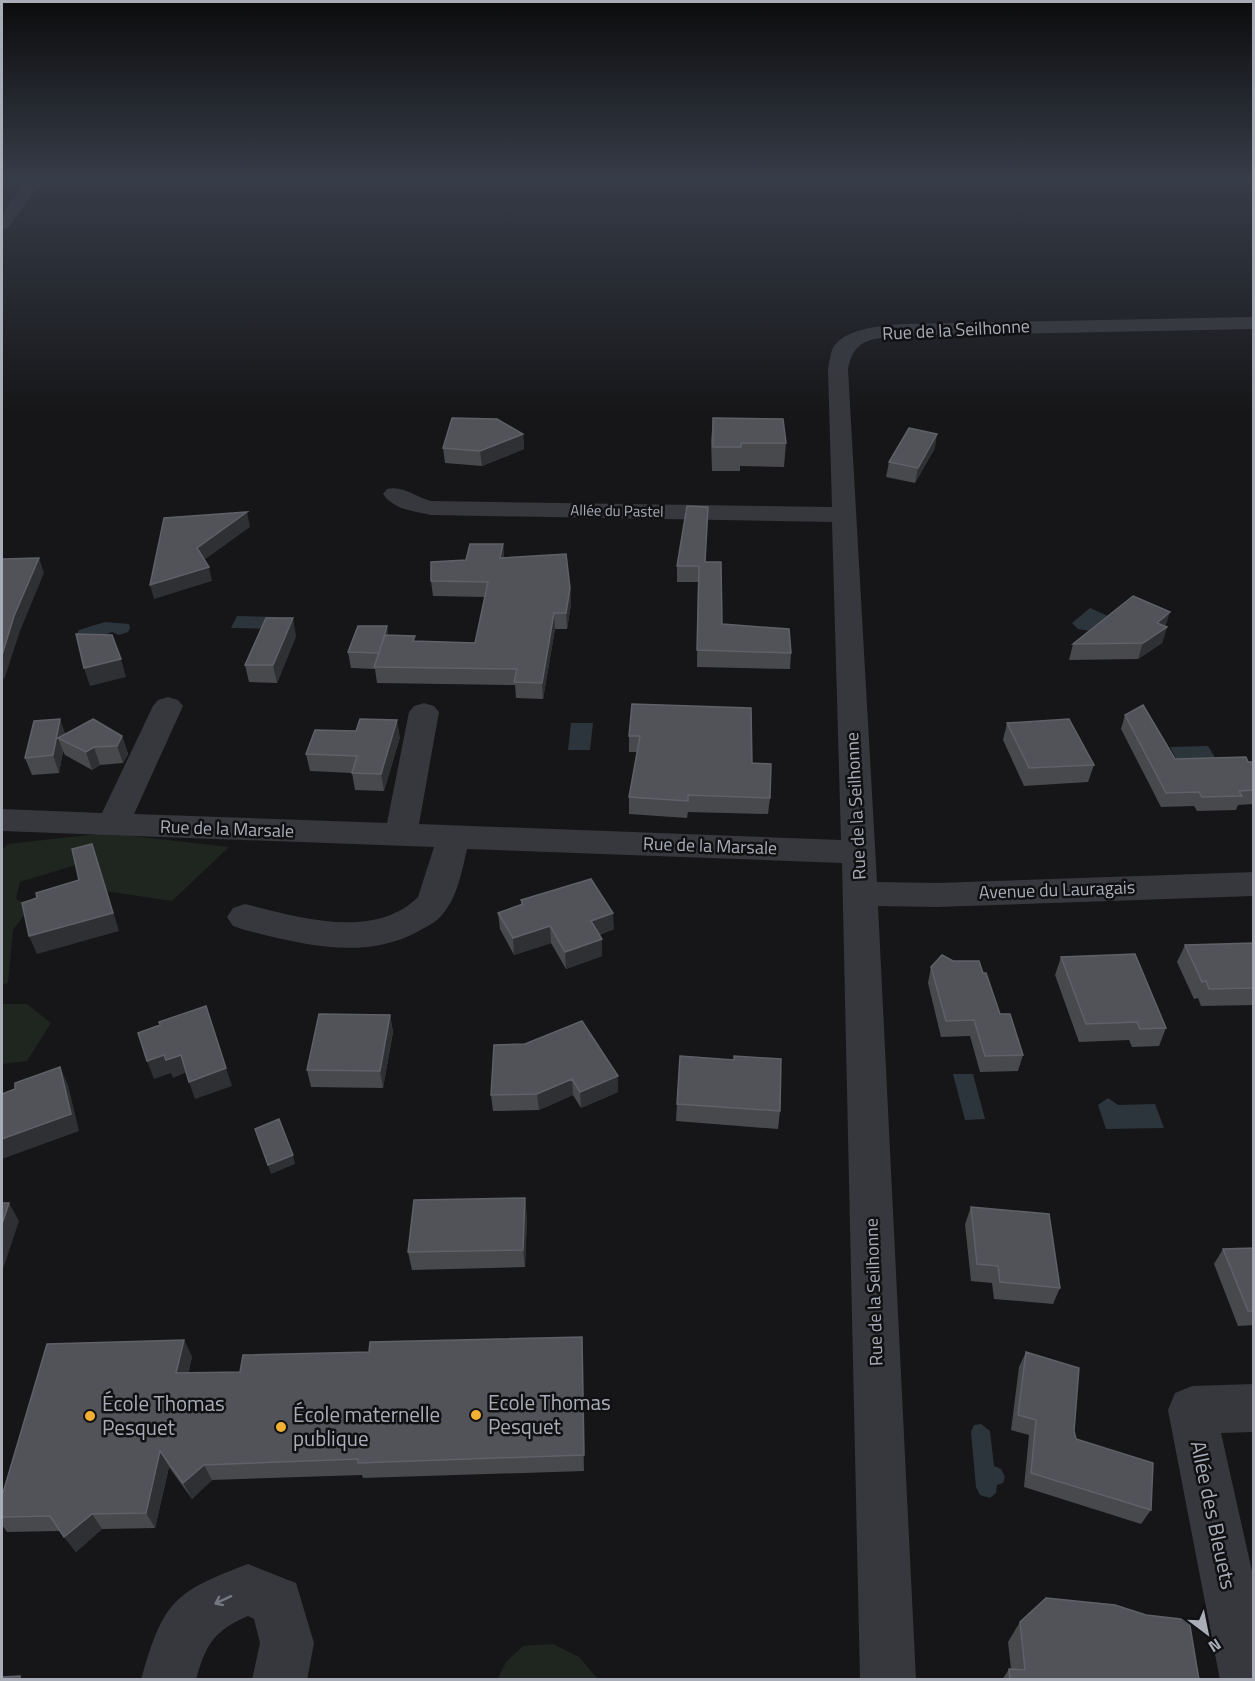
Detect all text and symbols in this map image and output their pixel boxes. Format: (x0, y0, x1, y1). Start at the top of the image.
street label: Rue de la Seilhonne (881, 312, 1031, 347)
street label: Allée du Pastel (570, 498, 664, 523)
street label: Rue de la Seilhonne (838, 731, 873, 881)
street label: Rue de la Marsale (159, 813, 295, 844)
street label: Rue de la Marsale (642, 830, 778, 861)
street label: Avenue du Lauragais (978, 873, 1136, 906)
street label: Rue de la Seilhonne (857, 1218, 890, 1366)
place label: Ecole Thomas Pesquet (488, 1386, 611, 1442)
place label: École Thomas Pesquet (102, 1387, 225, 1443)
place label: École maternelle publique (293, 1398, 440, 1454)
marker: Ecole Thomas Pesquet (469, 1408, 483, 1422)
marker: École Thomas Pesquet (83, 1409, 97, 1423)
marker: École maternelle publique (274, 1420, 288, 1434)
street label: Allée des Bleuets (1183, 1437, 1245, 1592)
one-way arrow (215, 1594, 233, 1606)
north arrow (1177, 1603, 1237, 1663)
text: N (1204, 1633, 1226, 1659)

